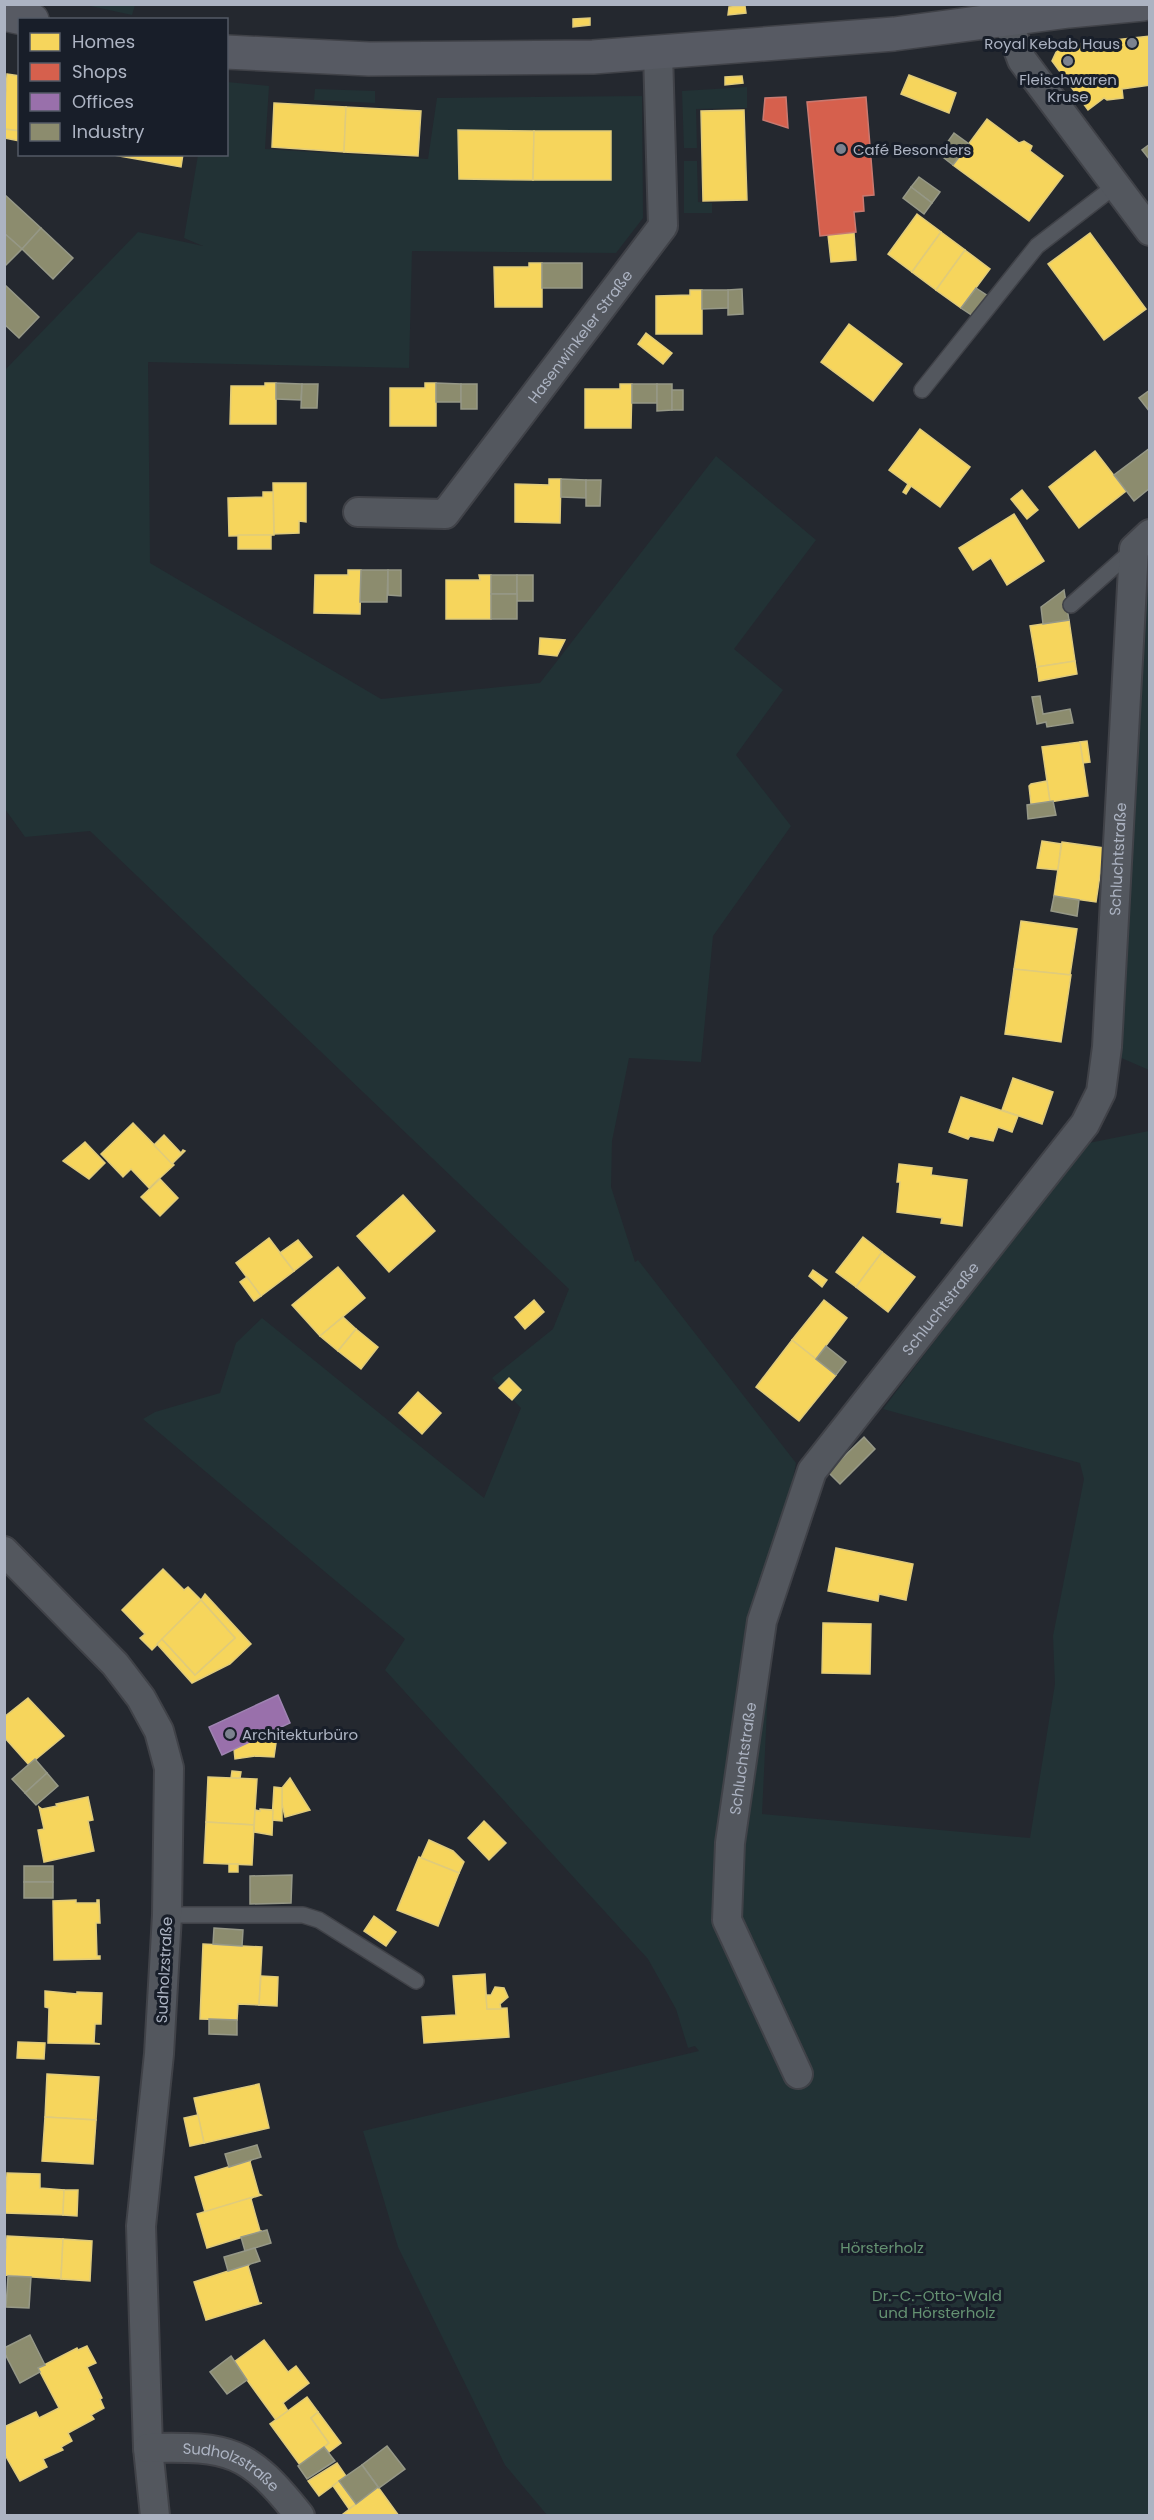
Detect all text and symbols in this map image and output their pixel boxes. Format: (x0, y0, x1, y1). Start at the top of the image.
legend (18, 18, 228, 156)
text: Homes (72, 29, 135, 54)
place label: Royal Kebab Haus (984, 33, 1120, 54)
marker: Royal Kebab Haus (1125, 36, 1139, 50)
marker: Fleischwaren Kruse (1061, 54, 1075, 68)
text: Shops (72, 59, 127, 84)
place label: Fleischwaren Kruse (1019, 69, 1117, 107)
text: Offices (72, 89, 134, 114)
text: Industry (72, 119, 144, 144)
place label: Café Besonders (853, 139, 972, 160)
marker: Café Besonders (834, 142, 848, 156)
street label: Hasenwinkeler Straße (522, 265, 637, 407)
street label: Schluchtstraße (1104, 802, 1131, 916)
street label: Schluchtstraße (897, 1257, 983, 1359)
street label: Schluchtstraße (724, 1701, 761, 1816)
place label: Architekturbüro (242, 1724, 358, 1745)
marker: Architekturbüro (223, 1727, 237, 1741)
street label: Sudholzstraße (151, 1916, 177, 2024)
park label: Hörsterholz (840, 2237, 924, 2258)
park label: Dr.-C.-Otto-Wald und Hörsterholz (872, 2285, 1002, 2323)
street label: Sudholzstraße (182, 2437, 285, 2496)

